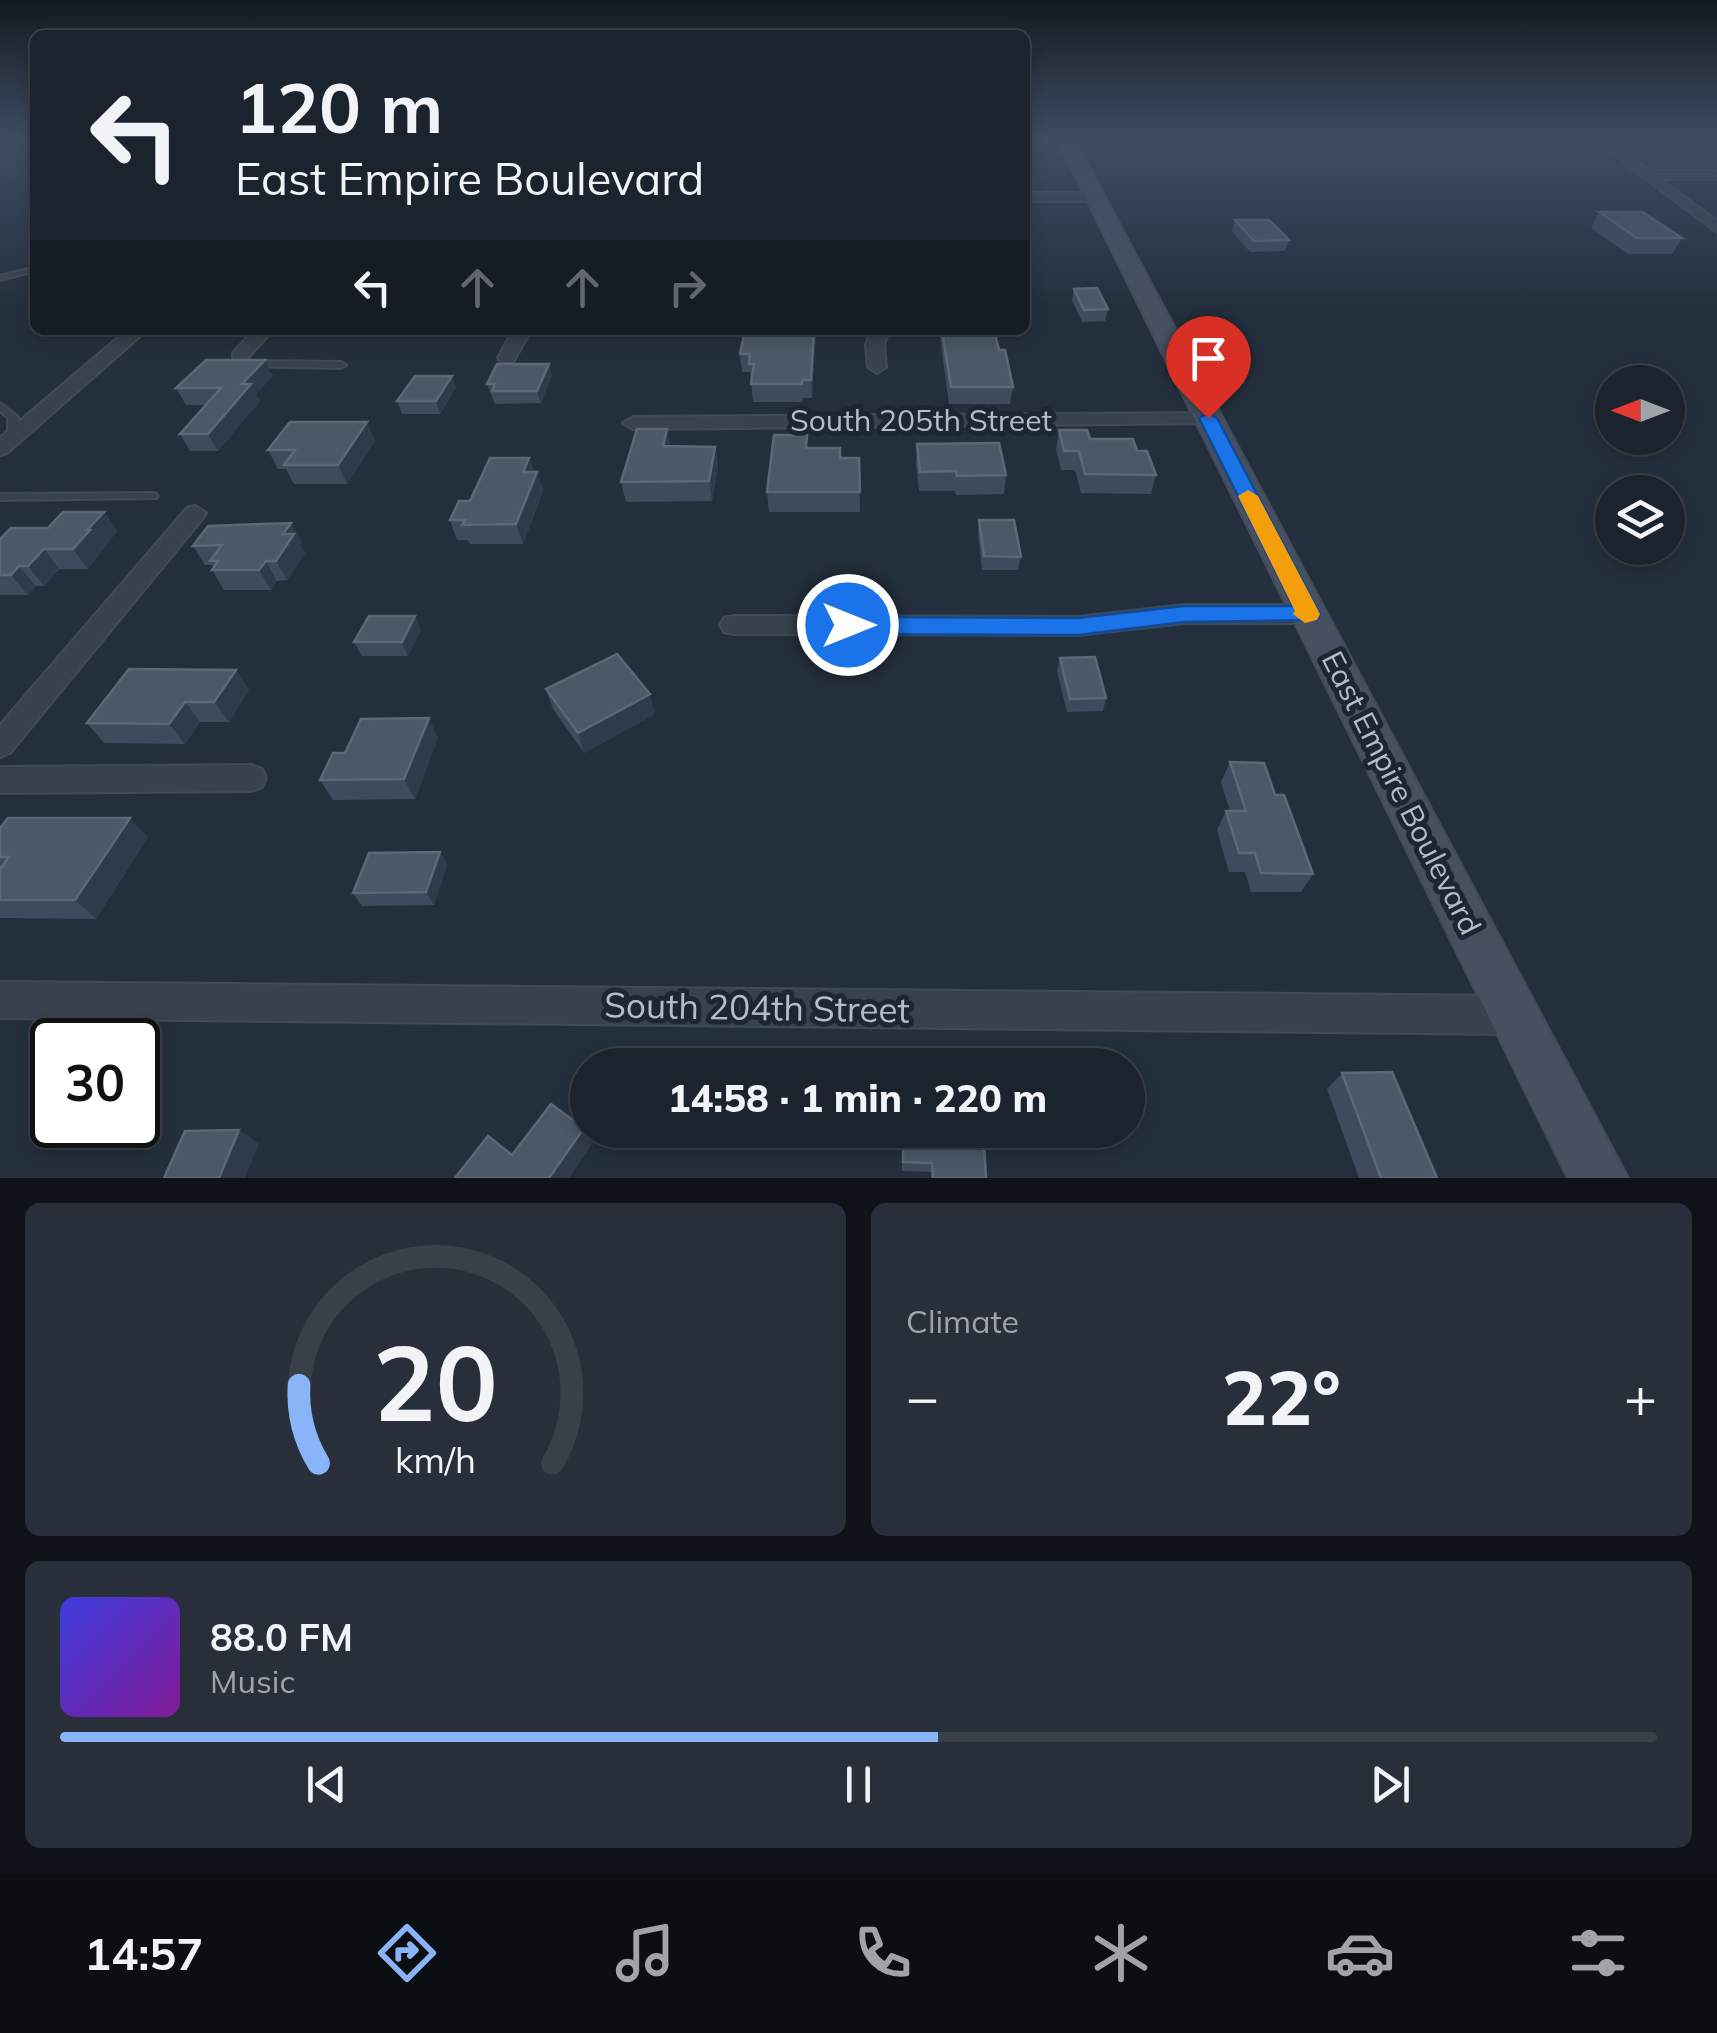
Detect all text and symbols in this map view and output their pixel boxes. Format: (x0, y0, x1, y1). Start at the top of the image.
text: 120 m (235, 63, 443, 151)
icon: left (70, 70, 200, 200)
text: East Empire Boulevard (235, 150, 704, 206)
icon: left (345, 260, 400, 315)
icon: ahead (450, 260, 505, 315)
icon: ahead (555, 260, 610, 315)
icon: right (660, 260, 715, 315)
pin (1166, 316, 1251, 419)
icon: arrive (1181, 331, 1236, 386)
north arrow (1595, 365, 1685, 455)
map controls (1595, 365, 1685, 565)
street label: South 205th Street (790, 401, 1052, 439)
button: layers (1595, 475, 1685, 565)
position arrow (796, 573, 900, 677)
street label: East Empire Boulevard (1314, 645, 1490, 941)
street label: South 204th Street (604, 982, 910, 1032)
speed limit sign: 30 (30, 1018, 160, 1148)
text: 14:58 · 1 min · 220 m (668, 1074, 1047, 1122)
text: Climate (906, 1301, 1019, 1341)
text: 20 (373, 1316, 498, 1447)
text: 22° (1222, 1350, 1341, 1444)
text: − (906, 1362, 939, 1431)
text: + (1624, 1362, 1657, 1431)
text: km/h (395, 1437, 476, 1482)
text: 88.0 FM (210, 1613, 353, 1661)
text: Music (210, 1661, 295, 1701)
icon: previous (299, 1757, 354, 1812)
icon: pause (831, 1757, 886, 1812)
icon: next (1363, 1757, 1418, 1812)
icon: directions (372, 1918, 442, 1988)
icon: music (610, 1918, 680, 1988)
icon: phone (848, 1918, 918, 1988)
icon: climate (1086, 1918, 1156, 1988)
icon: car (1325, 1918, 1395, 1988)
icon: filters (1563, 1918, 1633, 1988)
text: 14:57 (84, 1925, 203, 1981)

